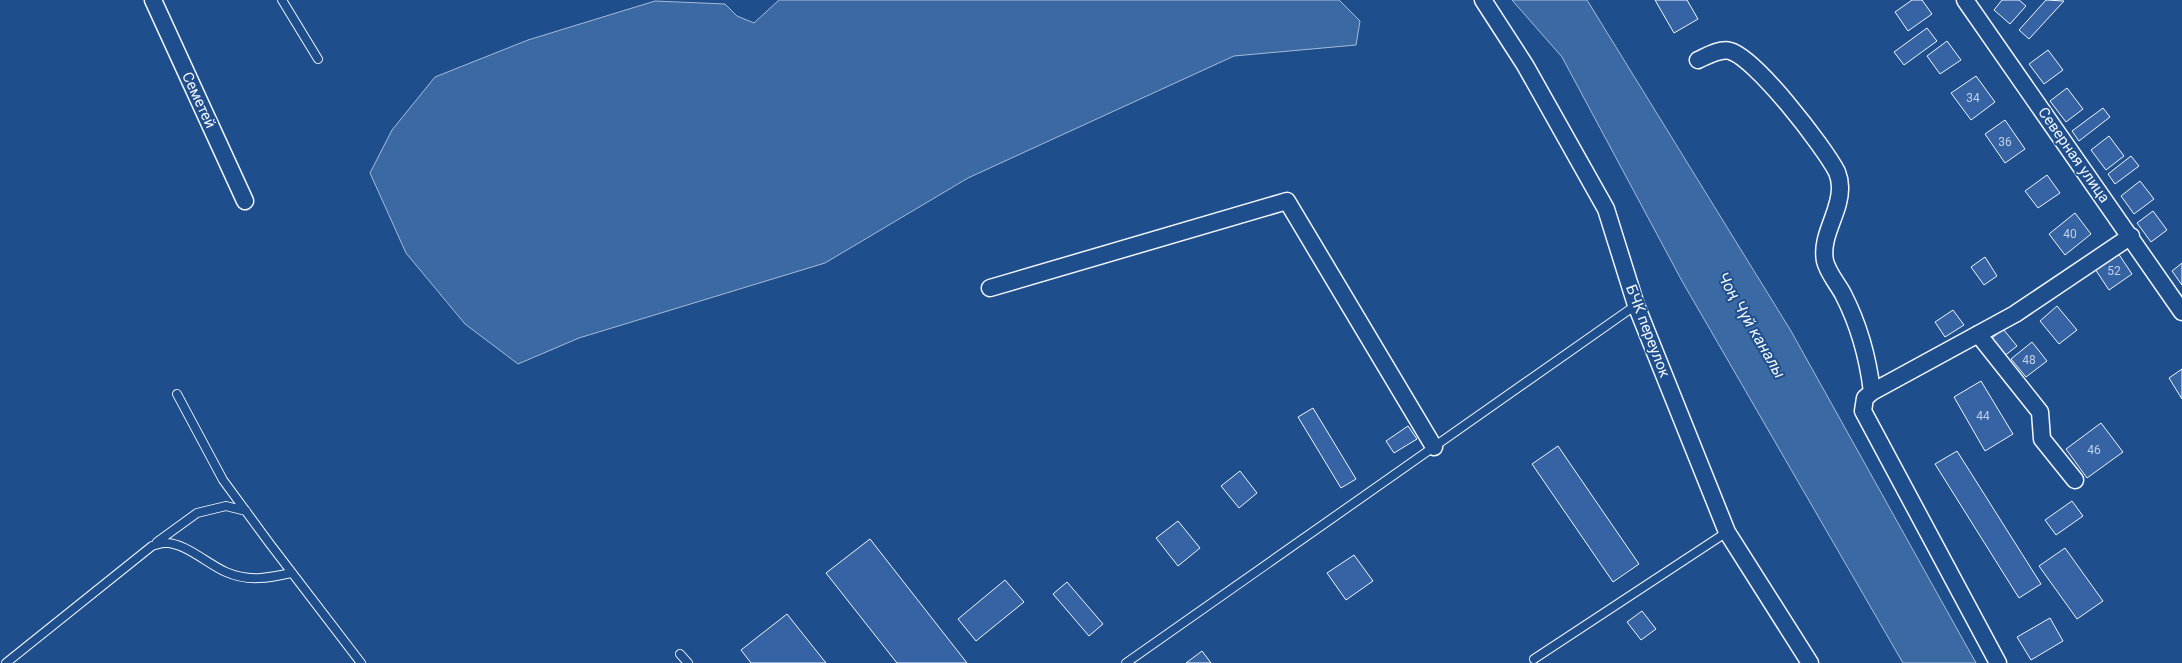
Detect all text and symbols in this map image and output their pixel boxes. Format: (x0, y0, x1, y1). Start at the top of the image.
street label: Семетей (178, 69, 220, 131)
house number: 34 (1966, 91, 1980, 105)
street label: Северная улица (2034, 104, 2114, 206)
house number: 36 (1998, 135, 2012, 149)
house number: 40 (2063, 227, 2077, 241)
house number: 52 (2107, 264, 2121, 278)
water label: Чоң Чүй каналы (1713, 269, 1790, 382)
street label: БЧК переулок (1622, 282, 1674, 380)
house number: 48 (2022, 353, 2036, 367)
house number: 44 (1976, 409, 1990, 423)
house number: 46 (2087, 443, 2101, 457)

